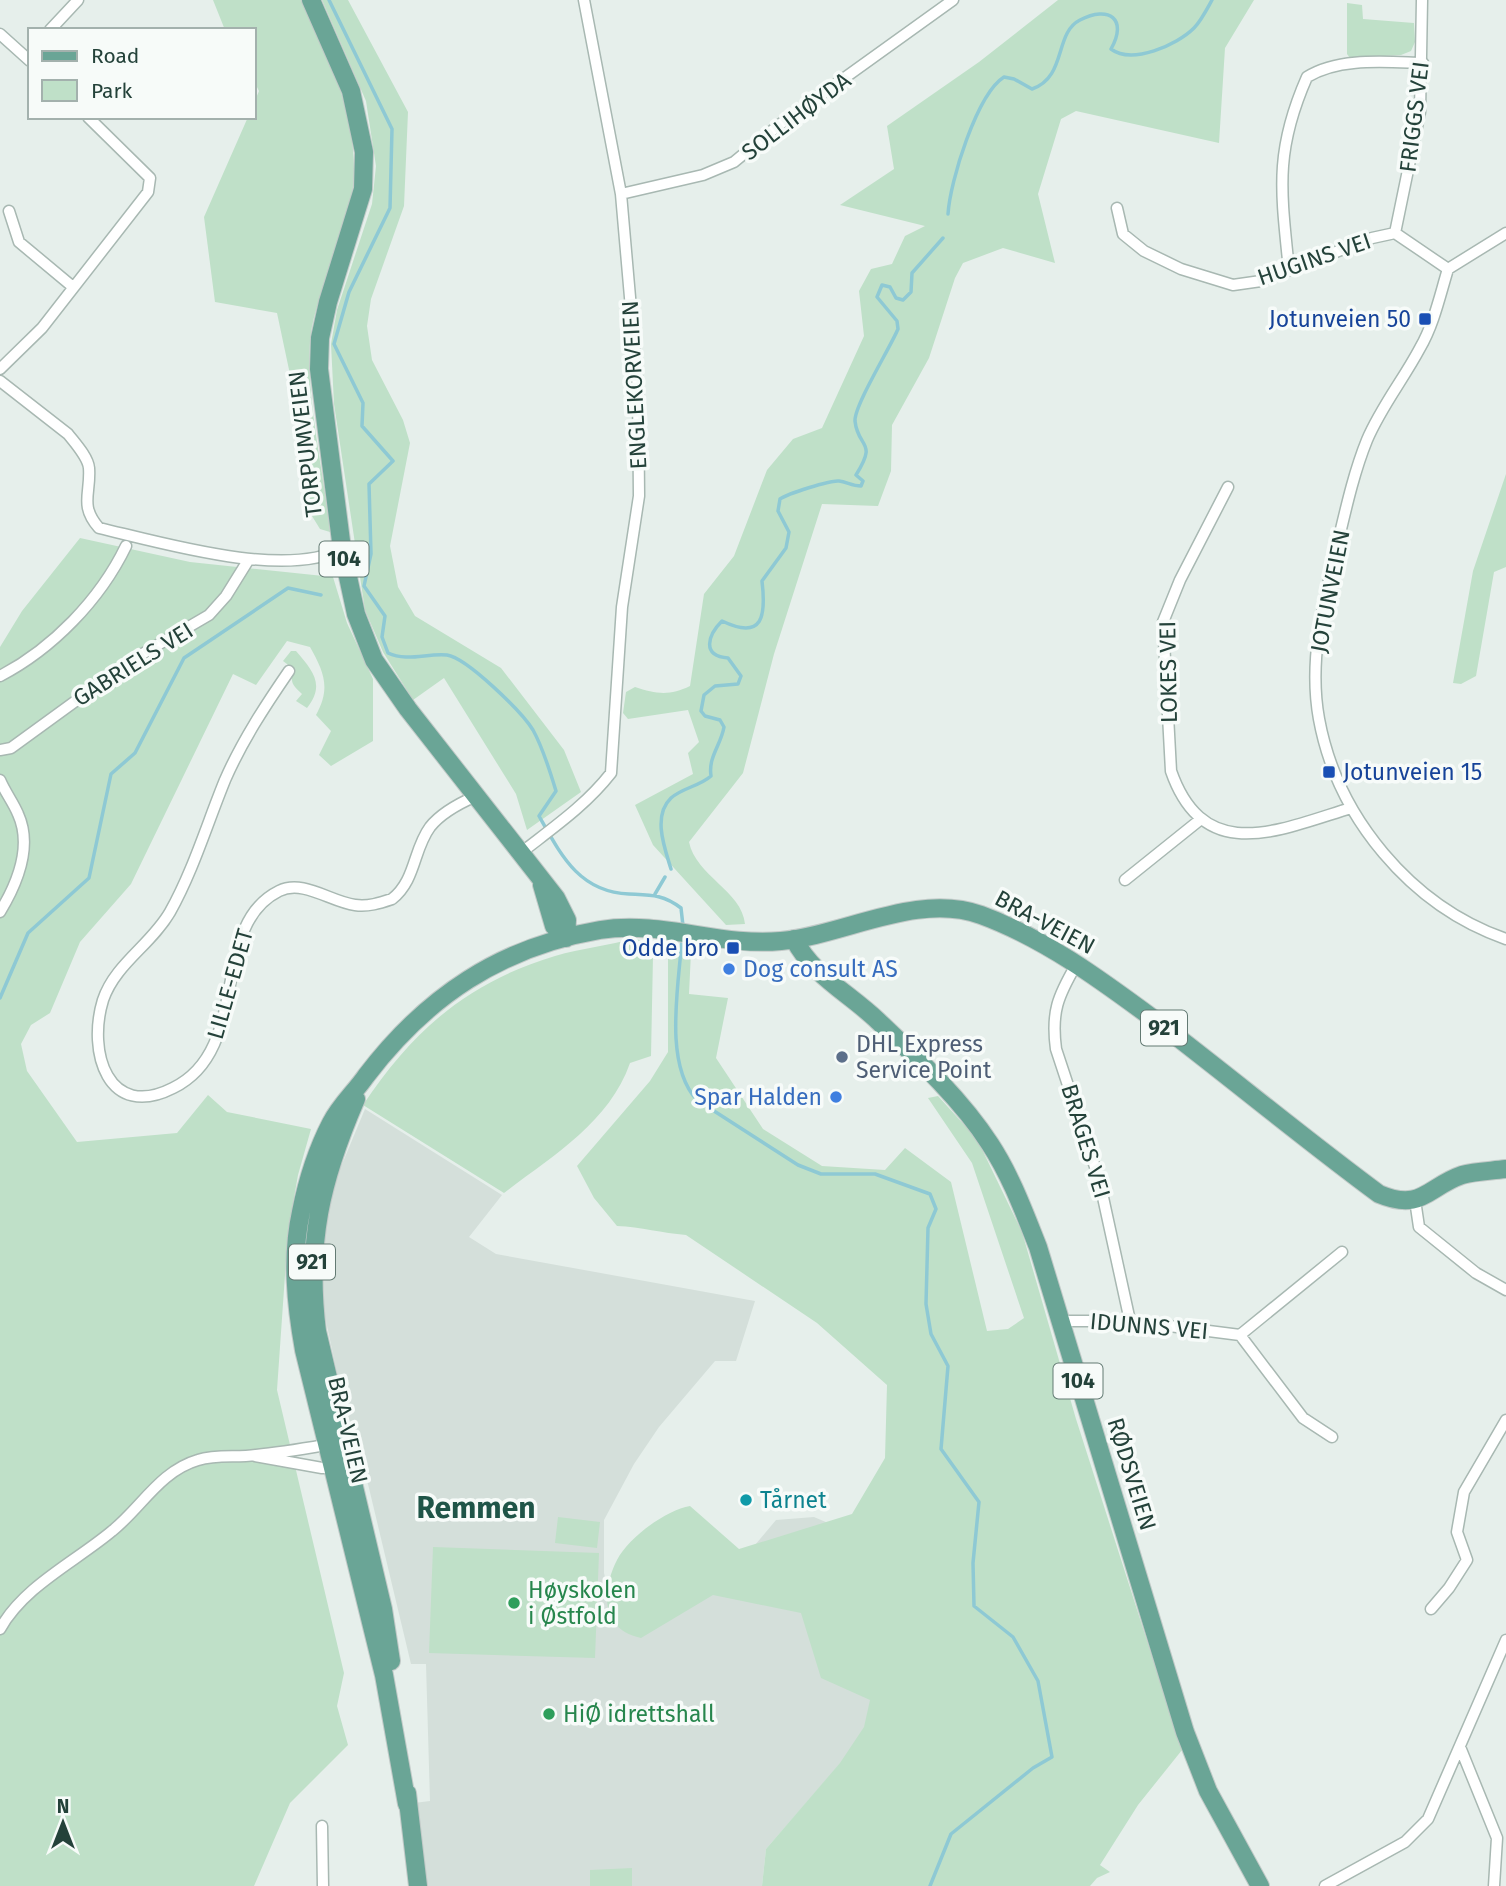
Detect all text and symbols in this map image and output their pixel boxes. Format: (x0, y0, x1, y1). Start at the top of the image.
legend (28, 28, 256, 119)
text: Road (91, 43, 139, 69)
street label: FRIGGS VEI (1393, 60, 1435, 174)
street label: SOLLIHØYDA (736, 65, 857, 166)
text: Park (91, 78, 133, 104)
street label: HUGINS VEI (1253, 226, 1375, 292)
street label: ENGLEKORVEIEN (616, 300, 652, 470)
place label: Jotunveien 50 (1269, 305, 1411, 333)
marker: Jotunveien 50 (1417, 311, 1433, 327)
street label: TORPUMVEIEN (282, 369, 328, 519)
street label: JOTUNVEIEN (1304, 527, 1356, 655)
road number: 104 (320, 542, 368, 576)
street label: GABRIELS VEI (68, 616, 198, 712)
street label: LOKES VEI (1153, 621, 1183, 723)
place label: Jotunveien 15 (1343, 758, 1482, 786)
marker: Jotunveien 15 (1321, 764, 1337, 780)
street label: BRA-VEIEN (990, 884, 1100, 960)
street label: LILLE-EDET (201, 925, 259, 1042)
place label: Odde bro (622, 934, 719, 962)
marker: Odde bro (725, 940, 741, 956)
place label: Dog consult AS (743, 955, 898, 983)
marker: Dog consult AS (721, 961, 737, 977)
road number: 921 (1141, 1010, 1187, 1046)
place label: DHL Express Service Point (856, 1030, 992, 1084)
marker: DHL Express Service Point (834, 1049, 850, 1065)
street label: BRAGES VEI (1055, 1081, 1117, 1201)
place label: Spar Halden (694, 1083, 822, 1111)
marker: Spar Halden (828, 1089, 844, 1105)
road number: 921 (289, 1244, 335, 1280)
street label: IDUNNS VEI (1089, 1307, 1209, 1345)
road number: 104 (1054, 1364, 1102, 1398)
street label: BRA-VEIEN (322, 1374, 374, 1486)
street label: RØDSVEIEN (1102, 1414, 1162, 1534)
place label: Tårnet (760, 1486, 827, 1514)
district label: Remmen (416, 1490, 536, 1526)
marker: Tårnet (738, 1492, 754, 1508)
place label: Høyskolen i Østfold (528, 1576, 637, 1630)
marker: Høyskolen i Østfold (506, 1595, 522, 1611)
place label: HiØ idrettshall (563, 1700, 715, 1728)
marker: HiØ idrettshall (541, 1706, 557, 1722)
north arrow (28, 1788, 98, 1858)
text: N (57, 1795, 69, 1818)

